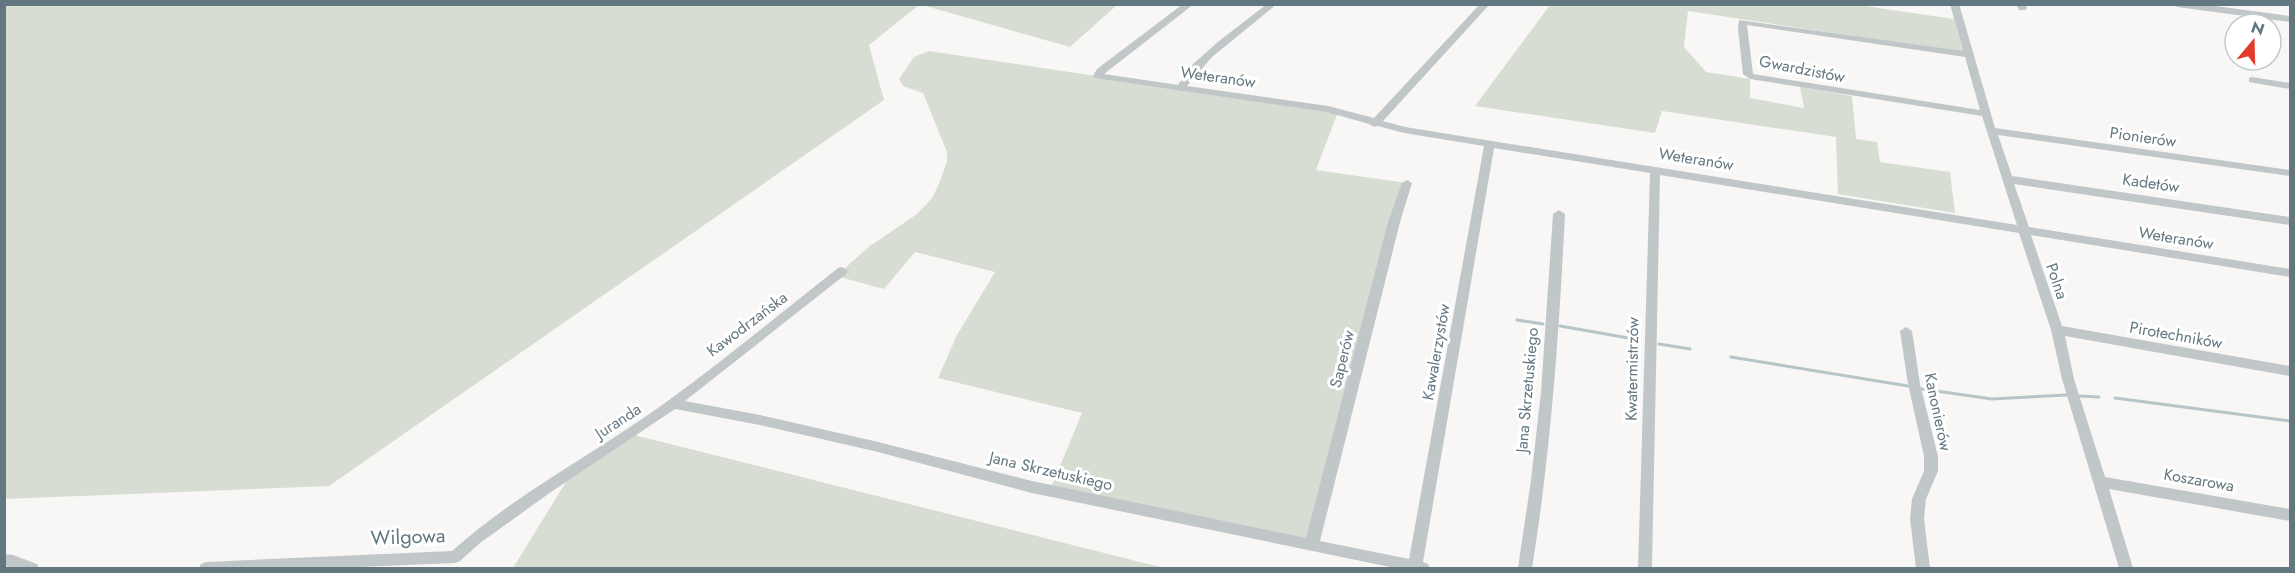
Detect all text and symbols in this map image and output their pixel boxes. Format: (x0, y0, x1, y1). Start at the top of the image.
north arrow (2223, 12, 2283, 72)
text: N (2248, 15, 2267, 41)
street label: Gwardzistów (1757, 49, 1847, 89)
street label: Weteranów (1179, 60, 1257, 94)
street label: Pionierów (2108, 121, 2178, 153)
street label: Weteranów (1657, 142, 1735, 176)
street label: Kadetów (2121, 168, 2181, 198)
street label: Weteranów (2137, 221, 2215, 255)
street label: Polna (2040, 260, 2074, 302)
street label: Kawodrzańska (702, 286, 792, 362)
street label: Kawalerzystów (1416, 302, 1456, 402)
street label: Pirotechników (2128, 316, 2224, 354)
street label: Kwatermistrzów (1620, 317, 1644, 421)
street label: Jana Skrzetuskiego (1510, 326, 1544, 456)
street label: Saperów (1324, 328, 1360, 390)
street label: Kanonierów (1919, 371, 1958, 453)
street label: Juranda (589, 398, 645, 446)
street label: Jana Skrzetuskiego (985, 445, 1115, 496)
street label: Koszarowa (2162, 462, 2236, 498)
street label: Wilgowa (370, 521, 446, 553)

